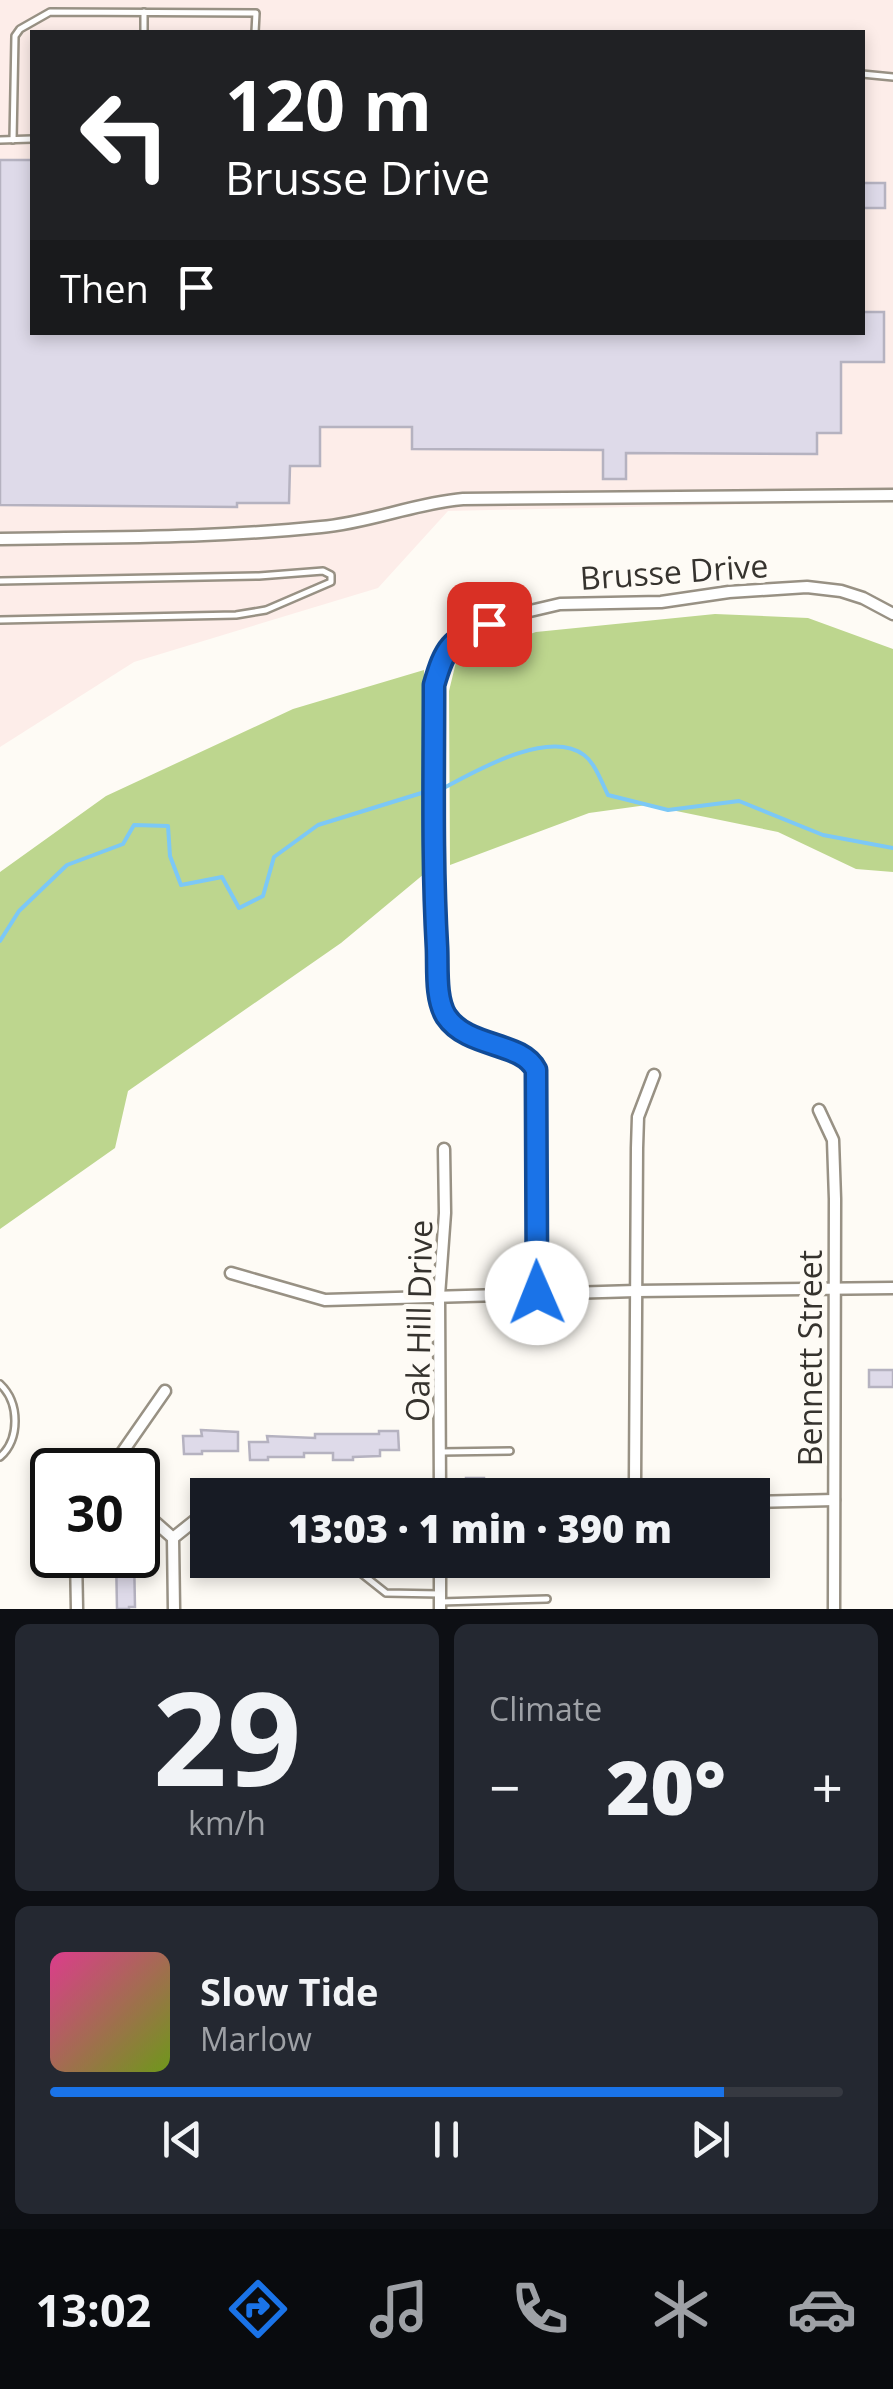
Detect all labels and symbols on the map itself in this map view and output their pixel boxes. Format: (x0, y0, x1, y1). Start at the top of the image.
street label: Brusse Drive (578, 543, 770, 599)
pin (447, 582, 532, 667)
street label: Oak Hill Drive (395, 1220, 441, 1422)
position arrow (485, 1241, 589, 1345)
street label: Bennett Street (788, 1250, 831, 1466)
speed limit sign: 30 (30, 1448, 160, 1578)

